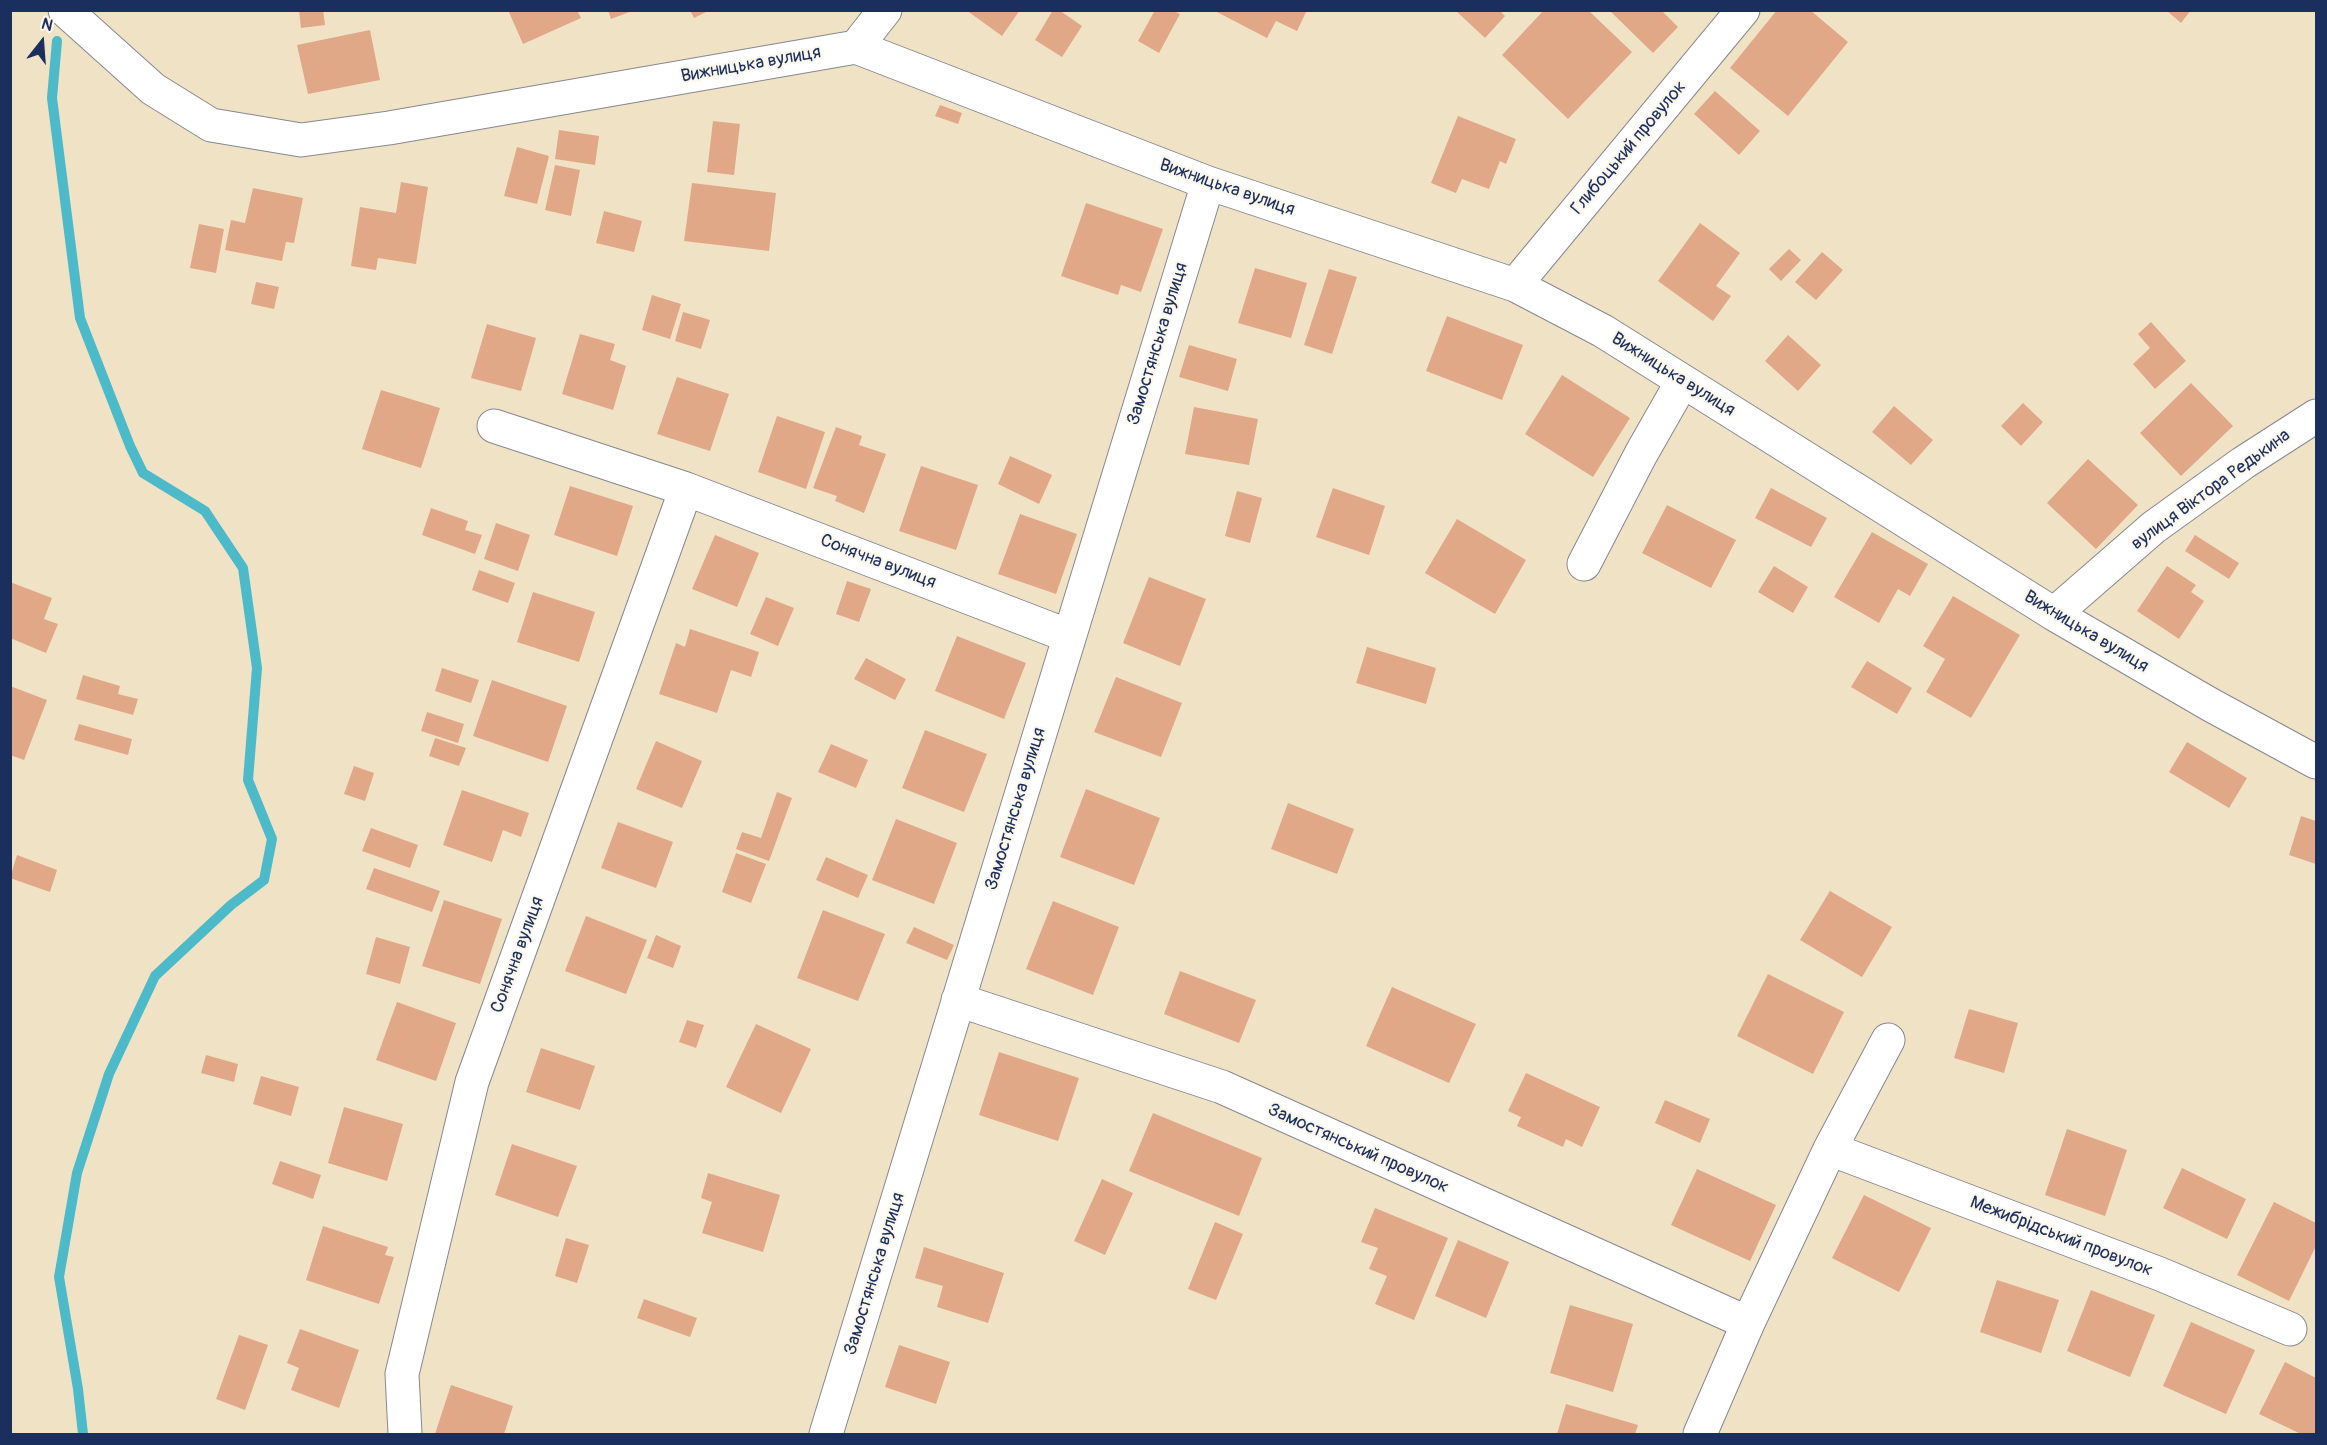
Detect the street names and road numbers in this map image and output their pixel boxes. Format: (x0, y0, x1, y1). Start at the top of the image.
street label: Вижницька вулиця (679, 42, 823, 88)
street label: Глибоцький провулок (1567, 77, 1691, 219)
street label: Вижницька вулиця (1157, 155, 1297, 221)
street label: Замостянська вулиця (1123, 260, 1193, 428)
street label: Вижницька вулиця (1607, 328, 1739, 422)
street label: вулиця Віктора Редькина (2127, 425, 2295, 555)
street label: Сонячна вулиця (817, 530, 939, 594)
street label: Вижницька вулиця (2020, 586, 2152, 678)
street label: Замостянська вулиця (981, 725, 1051, 893)
street label: Сонячна вулиця (487, 894, 549, 1016)
street label: Замостянський провулок (1264, 1099, 1452, 1199)
street label: Замостянська вулиця (840, 1190, 910, 1358)
street label: Межибрідський провулок (1967, 1192, 2155, 1282)

